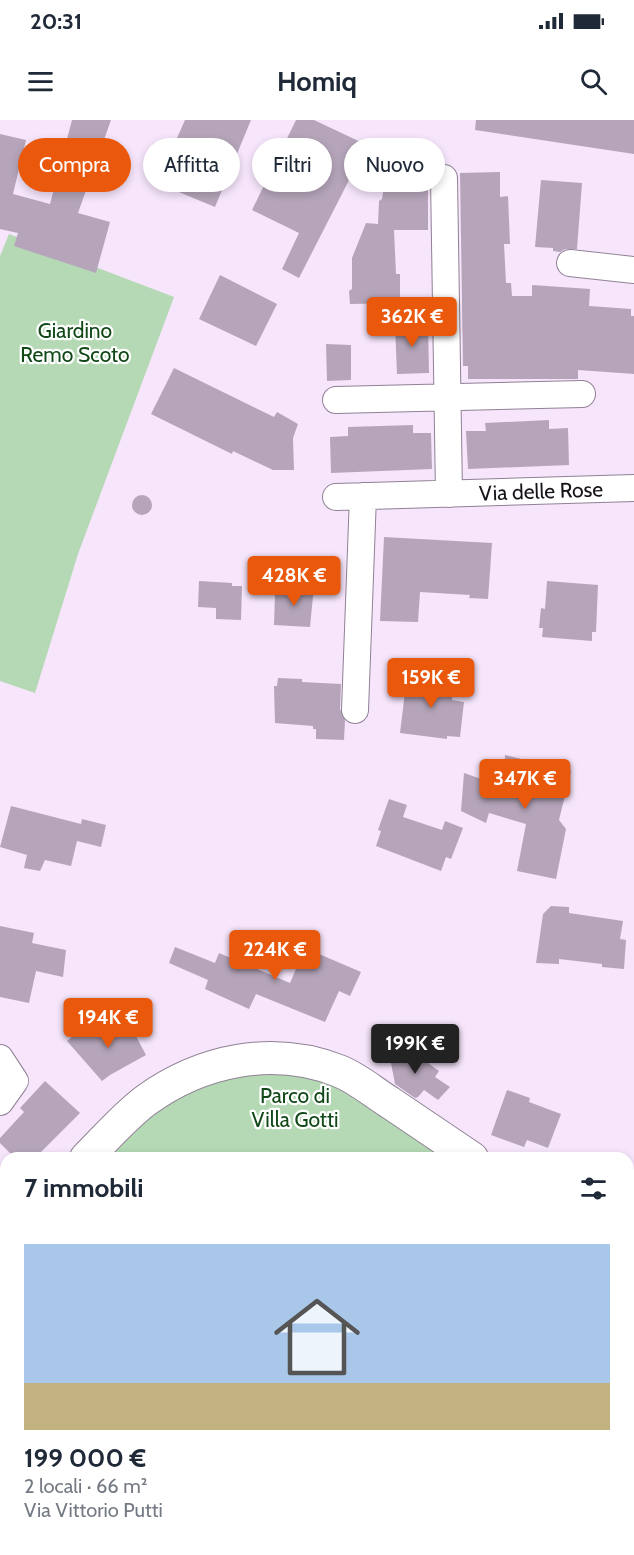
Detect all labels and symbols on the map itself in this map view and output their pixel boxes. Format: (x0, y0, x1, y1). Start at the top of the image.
pin: 362K € (363, 297, 461, 348)
park label: Giardino Remo Scoto (20, 318, 130, 367)
street label: Via delle Rose (479, 476, 604, 506)
pin: 428K € (245, 556, 343, 607)
pin: 159K € (382, 658, 480, 709)
pin: 347K € (476, 759, 574, 810)
pin: 224K € (226, 930, 324, 981)
pin: 194K € (59, 998, 157, 1049)
pin: 199K € (366, 1024, 464, 1075)
park label: Parco di Villa Gotti (252, 1083, 338, 1132)

